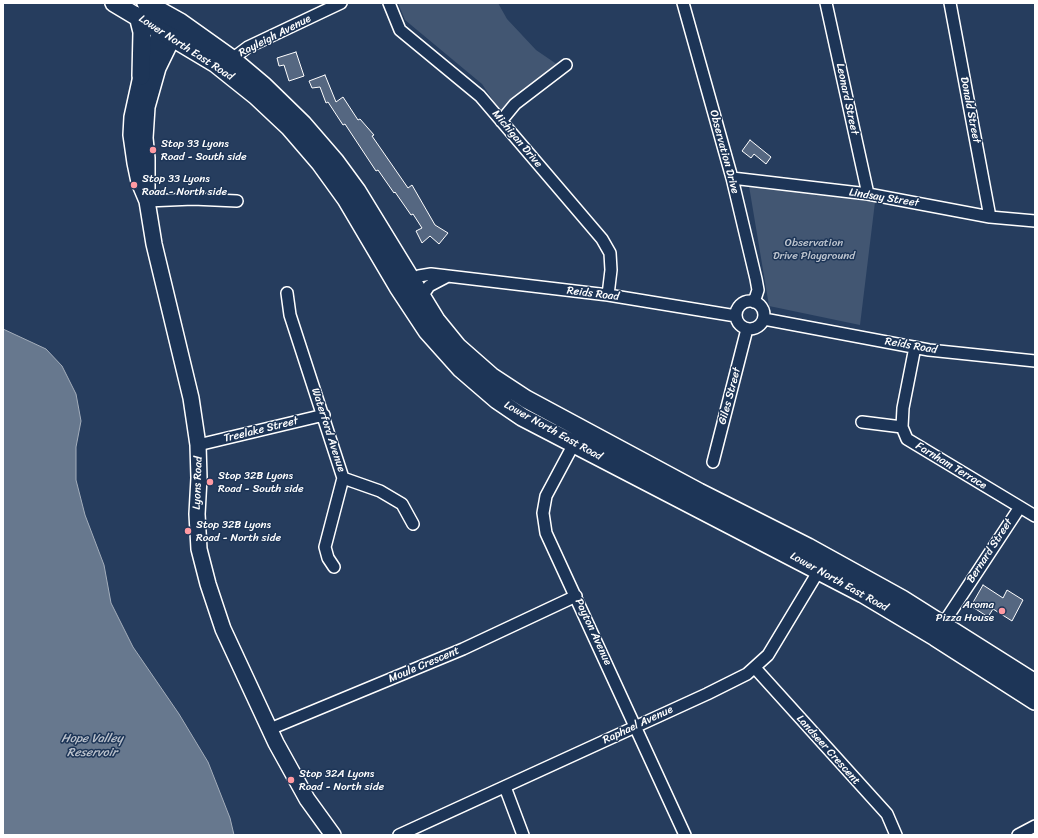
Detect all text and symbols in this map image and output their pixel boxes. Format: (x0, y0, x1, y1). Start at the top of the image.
street label: Lower North East Road (136, 12, 236, 84)
street label: Rayleigh Avenue (237, 12, 313, 60)
street label: Leonard Street (833, 62, 861, 136)
street label: Donald Street (957, 76, 983, 144)
street label: Michigan Drive (489, 108, 545, 170)
street label: Observation Drive (706, 109, 742, 195)
place label: Stop 33 Lyons Road - South side (161, 137, 247, 163)
marker: Stop 33 Lyons Road - South side (148, 145, 158, 155)
place label: Stop 33 Lyons Road - North side (142, 172, 227, 198)
marker: Stop 33 Lyons Road - North side (129, 180, 139, 190)
street label: Lindsay Street (848, 186, 920, 210)
park label: Observation Drive Playground (773, 236, 855, 262)
street label: Reids Road (566, 284, 620, 304)
street label: Reids Road (884, 335, 938, 357)
street label: Giles Street (716, 366, 744, 426)
street label: Waterford Avenue (308, 386, 348, 474)
street label: Lower North East Road (502, 398, 604, 464)
street label: Treelake Street (223, 414, 299, 446)
street label: Farnham Terrace (913, 440, 989, 492)
street label: Lyons Road (190, 456, 206, 510)
place label: Stop 32B Lyons Road - South side (218, 469, 304, 495)
marker: Stop 32B Lyons Road - South side (205, 477, 215, 487)
street label: Bernard Street (964, 517, 1016, 585)
place label: Stop 32B Lyons Road - North side (196, 518, 281, 544)
marker: Stop 32B Lyons Road - North side (183, 526, 193, 536)
street label: Lower North East Road (788, 549, 890, 615)
street label: Payton Avenue (572, 596, 614, 668)
place label: Aroma Pizza House (936, 598, 994, 624)
marker: Aroma Pizza House (997, 606, 1007, 616)
street label: Moule Crescent (387, 644, 461, 686)
street label: Raphael Avenue (601, 703, 675, 747)
street label: Landseer Crescent (793, 712, 863, 788)
water label: Hope Valley Reservoir (61, 732, 123, 760)
place label: Stop 32A Lyons Road - North side (299, 767, 384, 793)
marker: Stop 32A Lyons Road - North side (286, 775, 296, 785)

